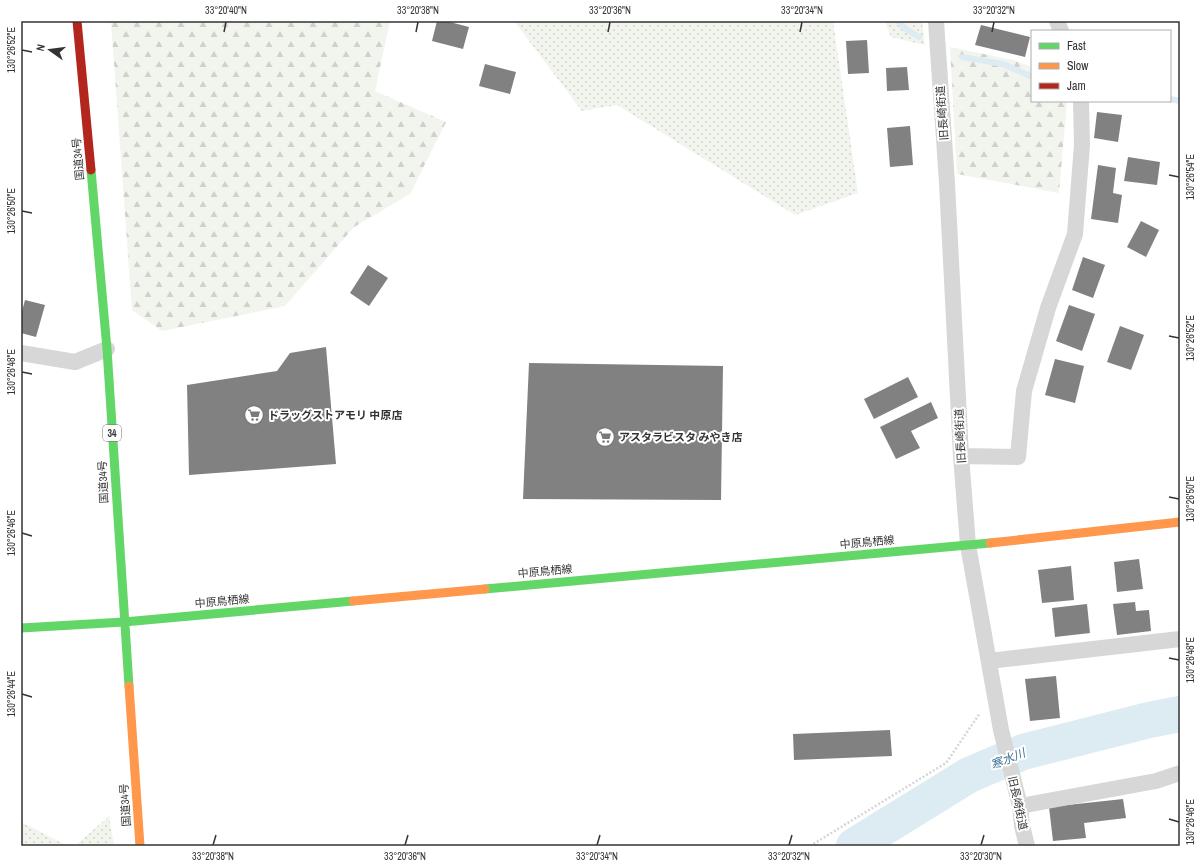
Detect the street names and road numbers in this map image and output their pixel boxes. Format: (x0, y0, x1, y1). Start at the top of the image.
street label: 旧長崎街道 (933, 85, 951, 141)
street label: 国道34号 (69, 137, 87, 181)
street label: 旧長崎街道 (952, 408, 968, 464)
road number: 34 (103, 425, 121, 441)
street label: 国道34号 (95, 460, 111, 504)
street label: 中原鳥栖線 (839, 533, 895, 551)
street label: 中原鳥栖線 (517, 562, 573, 580)
street label: 中原鳥栖線 (194, 592, 250, 610)
street label: 旧長崎街道 (1005, 775, 1031, 831)
street label: 国道34号 (117, 783, 133, 827)

